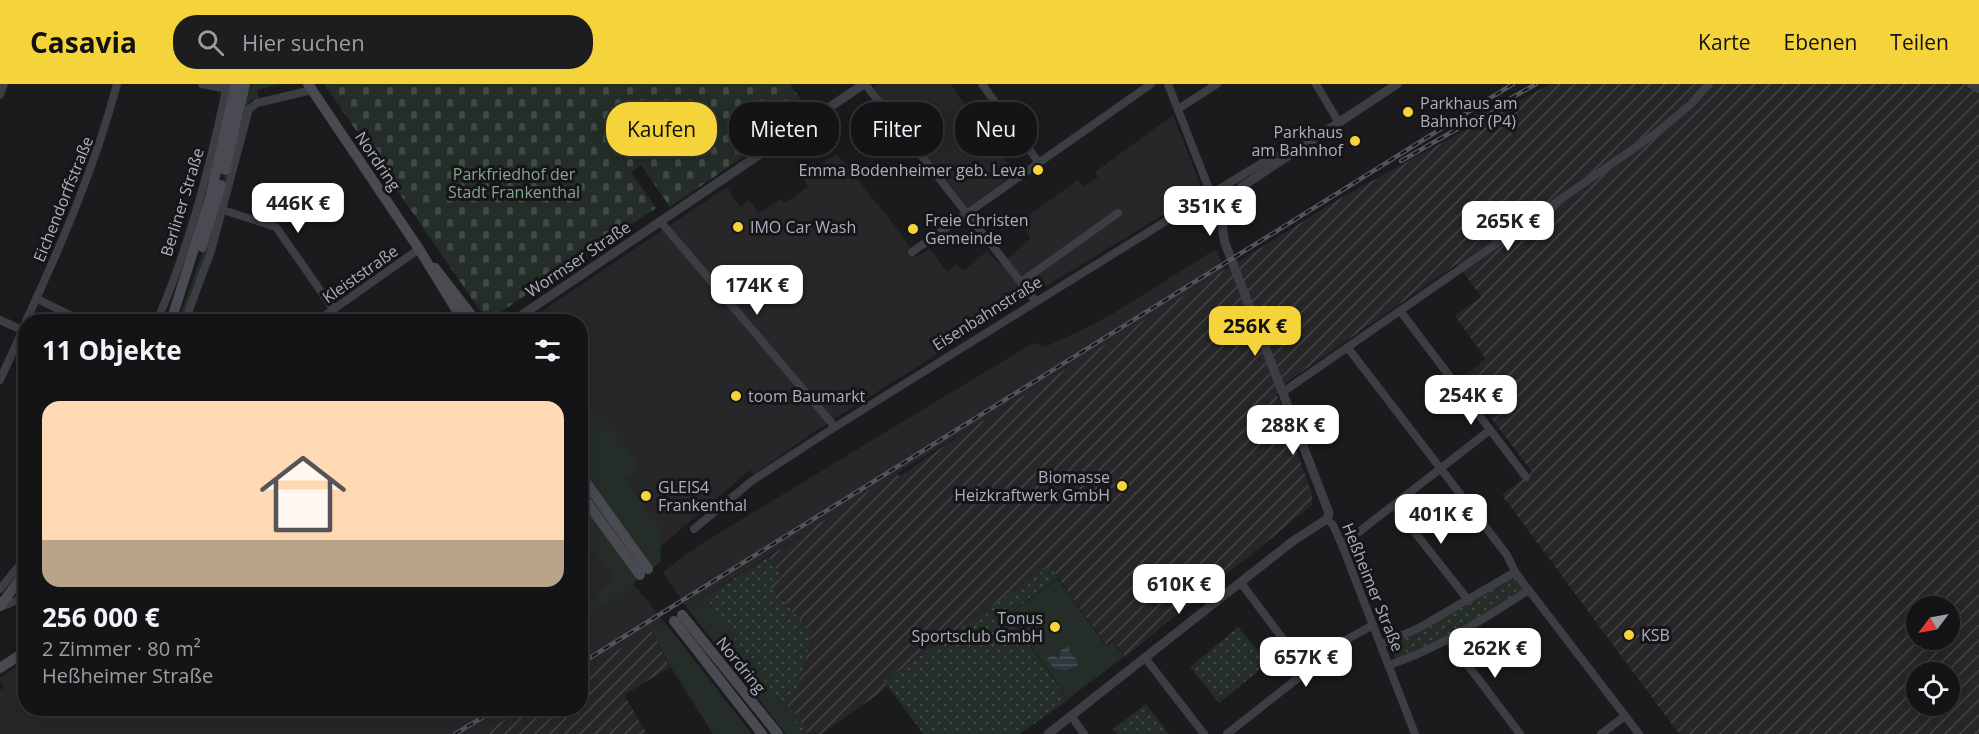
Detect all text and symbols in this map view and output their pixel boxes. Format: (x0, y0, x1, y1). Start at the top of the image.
search box (173, 15, 593, 69)
text: Casavia (30, 23, 137, 61)
icon: search (194, 26, 227, 59)
text: Hier suchen (242, 27, 365, 57)
text: Karte (1698, 28, 1751, 56)
text: Ebenen (1784, 28, 1857, 56)
text: Teilen (1890, 28, 1949, 56)
place label: Parkhaus am Bahnhof (P4) (1420, 92, 1517, 132)
chip: Kaufen (606, 102, 717, 156)
chip: Mieten (729, 102, 839, 156)
chip: Filter (851, 102, 943, 156)
chip: Neu (955, 102, 1037, 156)
marker: Parkhaus am Bahnhof (P4) (1401, 105, 1415, 119)
place label: Parkhaus am Bahnhof (1251, 121, 1345, 161)
street label: Nordring (350, 127, 406, 195)
street label: Eichendorffstraße (28, 133, 98, 265)
marker: Parkhaus am Bahnhof (1348, 134, 1362, 148)
street label: Berliner Straße (155, 145, 209, 259)
place label: Emma Bodenheimer geb. Leva (799, 159, 1026, 181)
park label: Parkfriedhof der Stadt Frankenthal (448, 163, 580, 203)
marker: Emma Bodenheimer geb. Leva (1031, 163, 1045, 177)
pin: 446K € (249, 183, 347, 234)
pin: 351K € (1161, 186, 1259, 237)
text: 446K € (266, 189, 330, 216)
text: 351K € (1178, 192, 1242, 219)
pin: 265K € (1459, 201, 1557, 252)
text: 265K € (1476, 207, 1540, 234)
place label: Freie Christen Gemeinde (925, 209, 1029, 249)
street label: Wormser Straße (521, 216, 635, 302)
place label: IMO Car Wash (750, 216, 856, 238)
marker: IMO Car Wash (731, 220, 745, 234)
marker: Freie Christen Gemeinde (906, 222, 920, 236)
street label: Kleiststraße (318, 240, 402, 308)
pin: 174K € (708, 265, 806, 316)
street label: Eisenbahnstraße (928, 270, 1046, 356)
text: 174K € (725, 271, 789, 298)
pin: 256K € (1206, 306, 1304, 357)
text: 256K € (1223, 312, 1287, 339)
text: 11 Objekte (42, 332, 182, 368)
icon: filters (531, 334, 564, 367)
pin: 254K € (1422, 375, 1520, 426)
text: 254K € (1439, 381, 1503, 408)
place label: toom Baumarkt (748, 385, 866, 407)
marker: toom Baumarkt (729, 389, 743, 403)
pin: 288K € (1244, 405, 1342, 456)
text: 288K € (1261, 411, 1325, 438)
icon: home (249, 440, 357, 548)
place label: Biomasse Heizkraftwerk GmbH (954, 466, 1110, 506)
place label: GLEIS4 Frankenthal (658, 476, 747, 516)
marker: Biomasse Heizkraftwerk GmbH (1115, 479, 1129, 493)
marker: GLEIS4 Frankenthal (639, 489, 653, 503)
pin: 401K € (1392, 494, 1490, 545)
text: 401K € (1409, 500, 1473, 527)
street label: Heßheimer Straße (1337, 519, 1409, 655)
pin: 610K € (1130, 564, 1228, 615)
text: 610K € (1147, 570, 1211, 597)
north arrow (1906, 596, 1960, 650)
map controls (1906, 596, 1960, 716)
text: 256 000 € (42, 599, 160, 635)
place label: Tonus Sportsclub GmbH (911, 607, 1043, 647)
marker: Tonus Sportsclub GmbH (1048, 620, 1062, 634)
place label: KSB (1641, 624, 1670, 646)
pin: 262K € (1446, 628, 1544, 679)
marker: KSB (1622, 628, 1636, 642)
street label: Nordring (711, 632, 771, 698)
text: 262K € (1463, 634, 1527, 661)
text: 2 Zimmer · 80 m² (42, 635, 201, 662)
pin: 657K € (1257, 637, 1355, 688)
text: 657K € (1274, 643, 1338, 670)
text: Heßheimer Straße (42, 662, 213, 689)
button: locate (1906, 662, 1960, 716)

